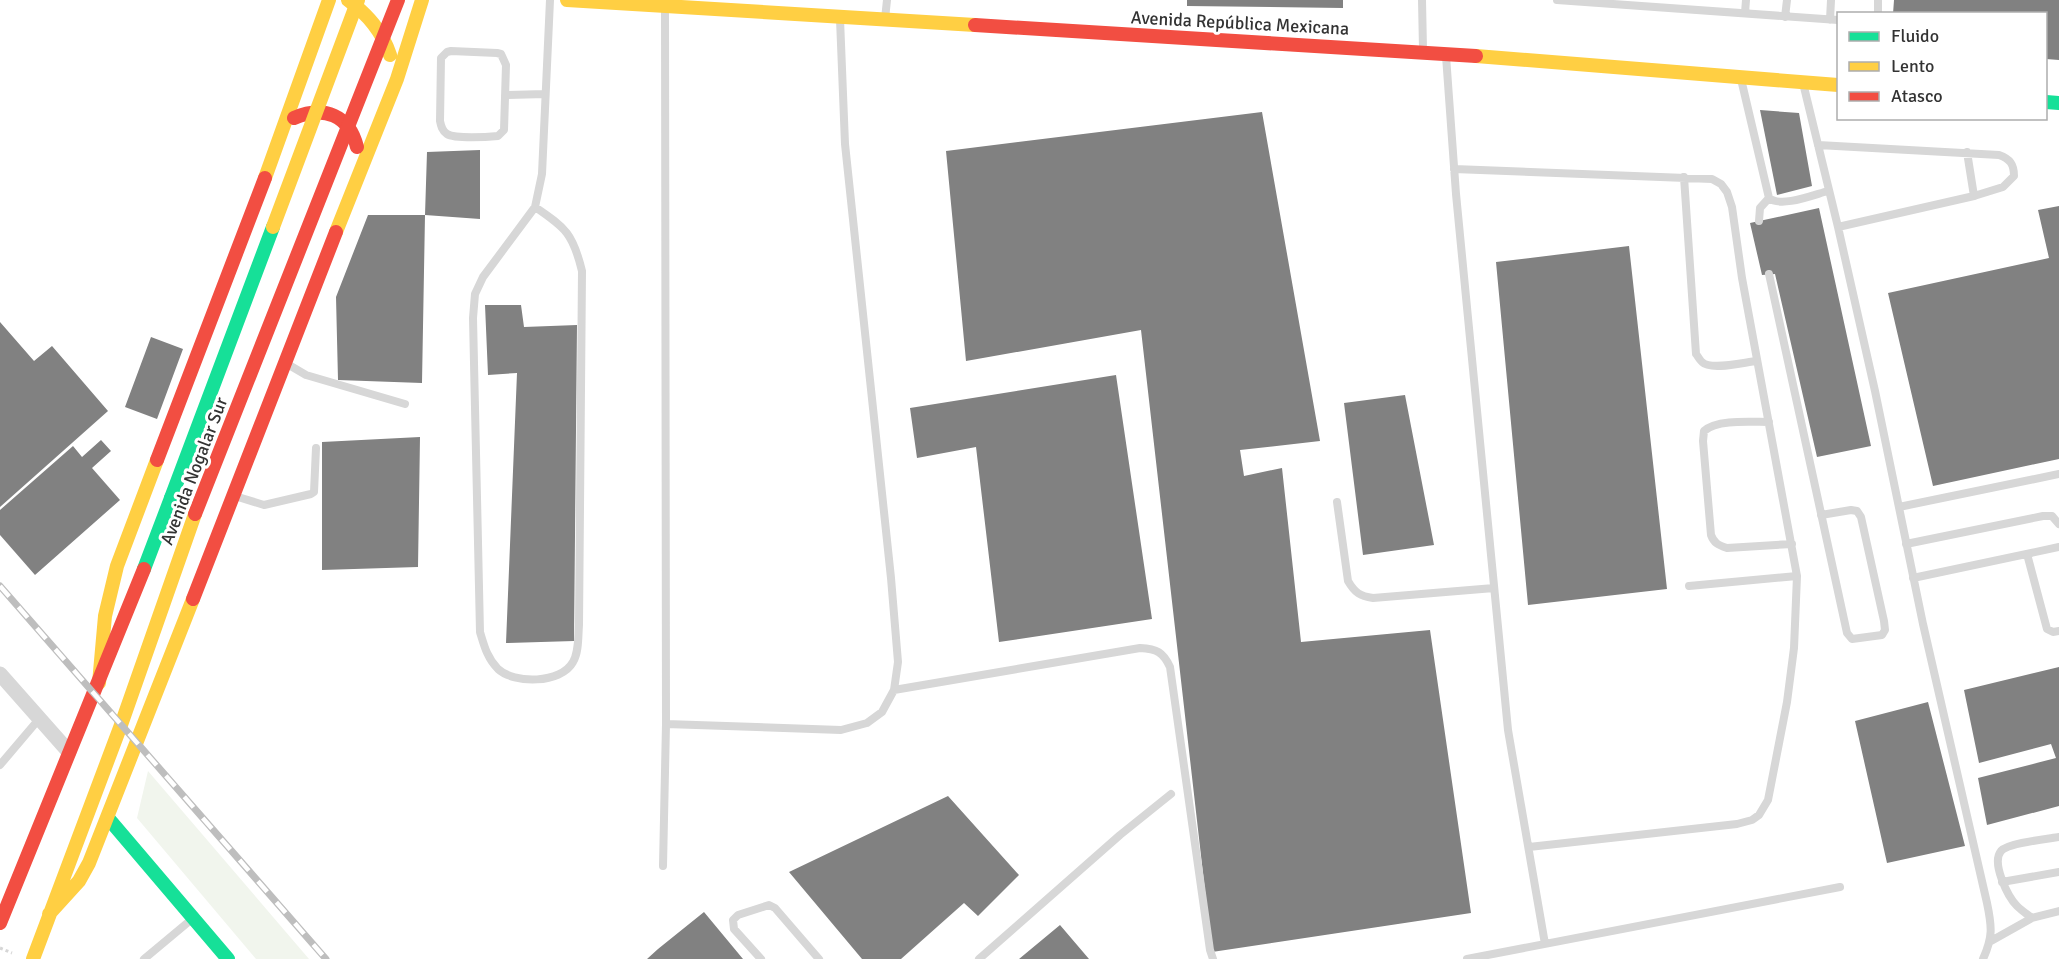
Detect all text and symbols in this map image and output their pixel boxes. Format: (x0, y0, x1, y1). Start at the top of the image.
street label: Avenida República Mexicana (1130, 6, 1350, 40)
legend (1837, 12, 2047, 120)
text: Fluido (1891, 25, 1939, 47)
text: Lento (1891, 55, 1934, 77)
text: Atasco (1891, 85, 1943, 107)
street label: Avenida Nogalar Sur (156, 394, 232, 548)

